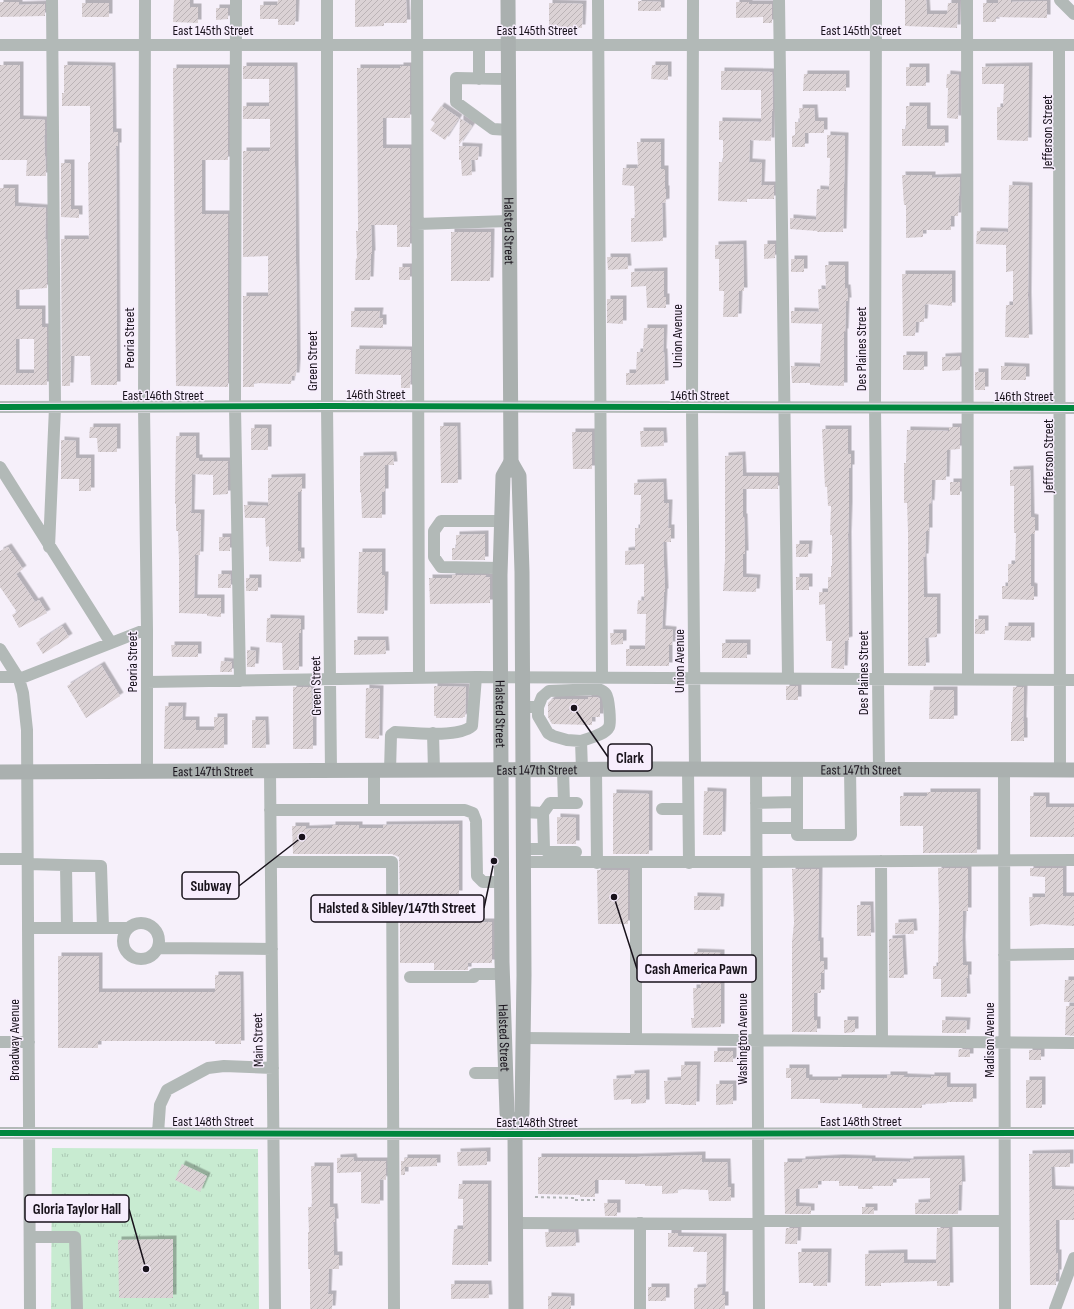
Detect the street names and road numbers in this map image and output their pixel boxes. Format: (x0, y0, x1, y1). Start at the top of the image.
street label: East 145th Street (173, 22, 253, 39)
street label: East 145th Street (497, 22, 577, 39)
street label: East 145th Street (821, 22, 901, 39)
street label: Jefferson Street (1039, 95, 1056, 170)
street label: Halsted Street (501, 197, 518, 265)
street label: Union Avenue (669, 304, 686, 368)
street label: Peoria Street (121, 307, 138, 369)
street label: Des Plaines Street (853, 307, 870, 391)
street label: Green Street (304, 331, 321, 391)
street label: 146th Street (347, 386, 405, 403)
street label: East 146th Street (122, 387, 204, 404)
street label: 146th Street (671, 387, 729, 404)
street label: 146th Street (995, 388, 1053, 405)
street label: Jefferson Street (1040, 419, 1057, 494)
street label: Union Avenue (671, 629, 688, 693)
street label: Peoria Street (124, 631, 141, 693)
street label: Des Plaines Street (855, 631, 872, 715)
street label: Green Street (307, 656, 325, 716)
street label: Halsted Street (492, 680, 509, 748)
street label: East 147th Street (496, 761, 578, 778)
street label: East 147th Street (820, 761, 902, 778)
street label: East 147th Street (172, 762, 254, 780)
street label: Washington Avenue (734, 993, 751, 1085)
street label: Broadway Avenue (6, 999, 23, 1081)
street label: Madison Avenue (981, 1002, 998, 1078)
street label: Halsted Street (495, 1004, 514, 1072)
street label: Main Street (249, 1013, 267, 1067)
street label: East 148th Street (172, 1113, 254, 1130)
street label: East 148th Street (820, 1113, 902, 1130)
street label: East 148th Street (496, 1114, 578, 1131)

